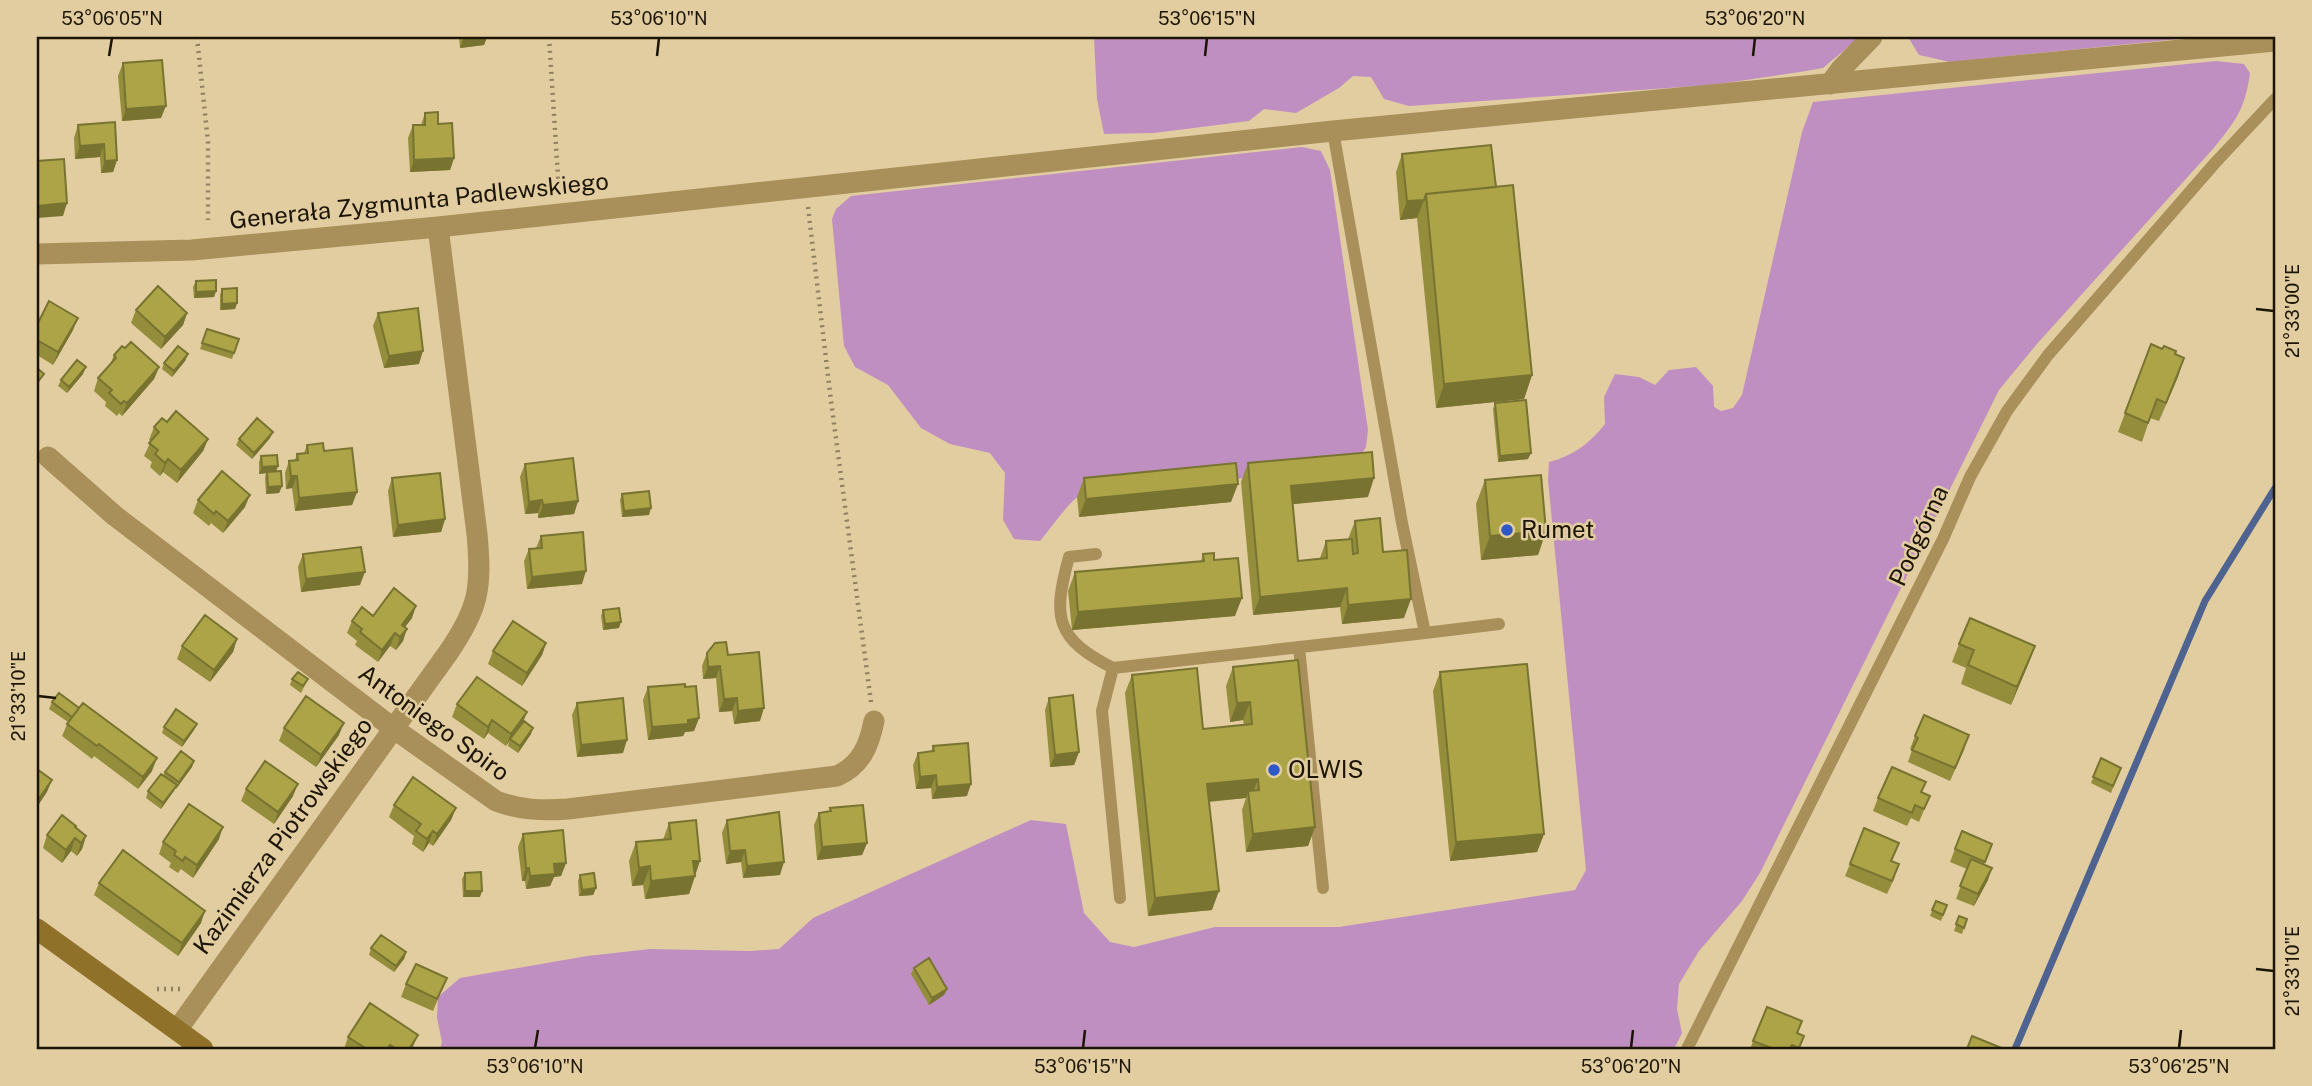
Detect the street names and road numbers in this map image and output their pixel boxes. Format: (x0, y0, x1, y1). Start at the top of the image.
street label: Generała Zygmunta Padlewskiego (228, 166, 610, 234)
street label: Podgórna (1883, 481, 1953, 590)
street label: Antoniego Spiro (354, 658, 515, 786)
street label: Kazimierza Piotrowskiego (187, 712, 377, 959)

